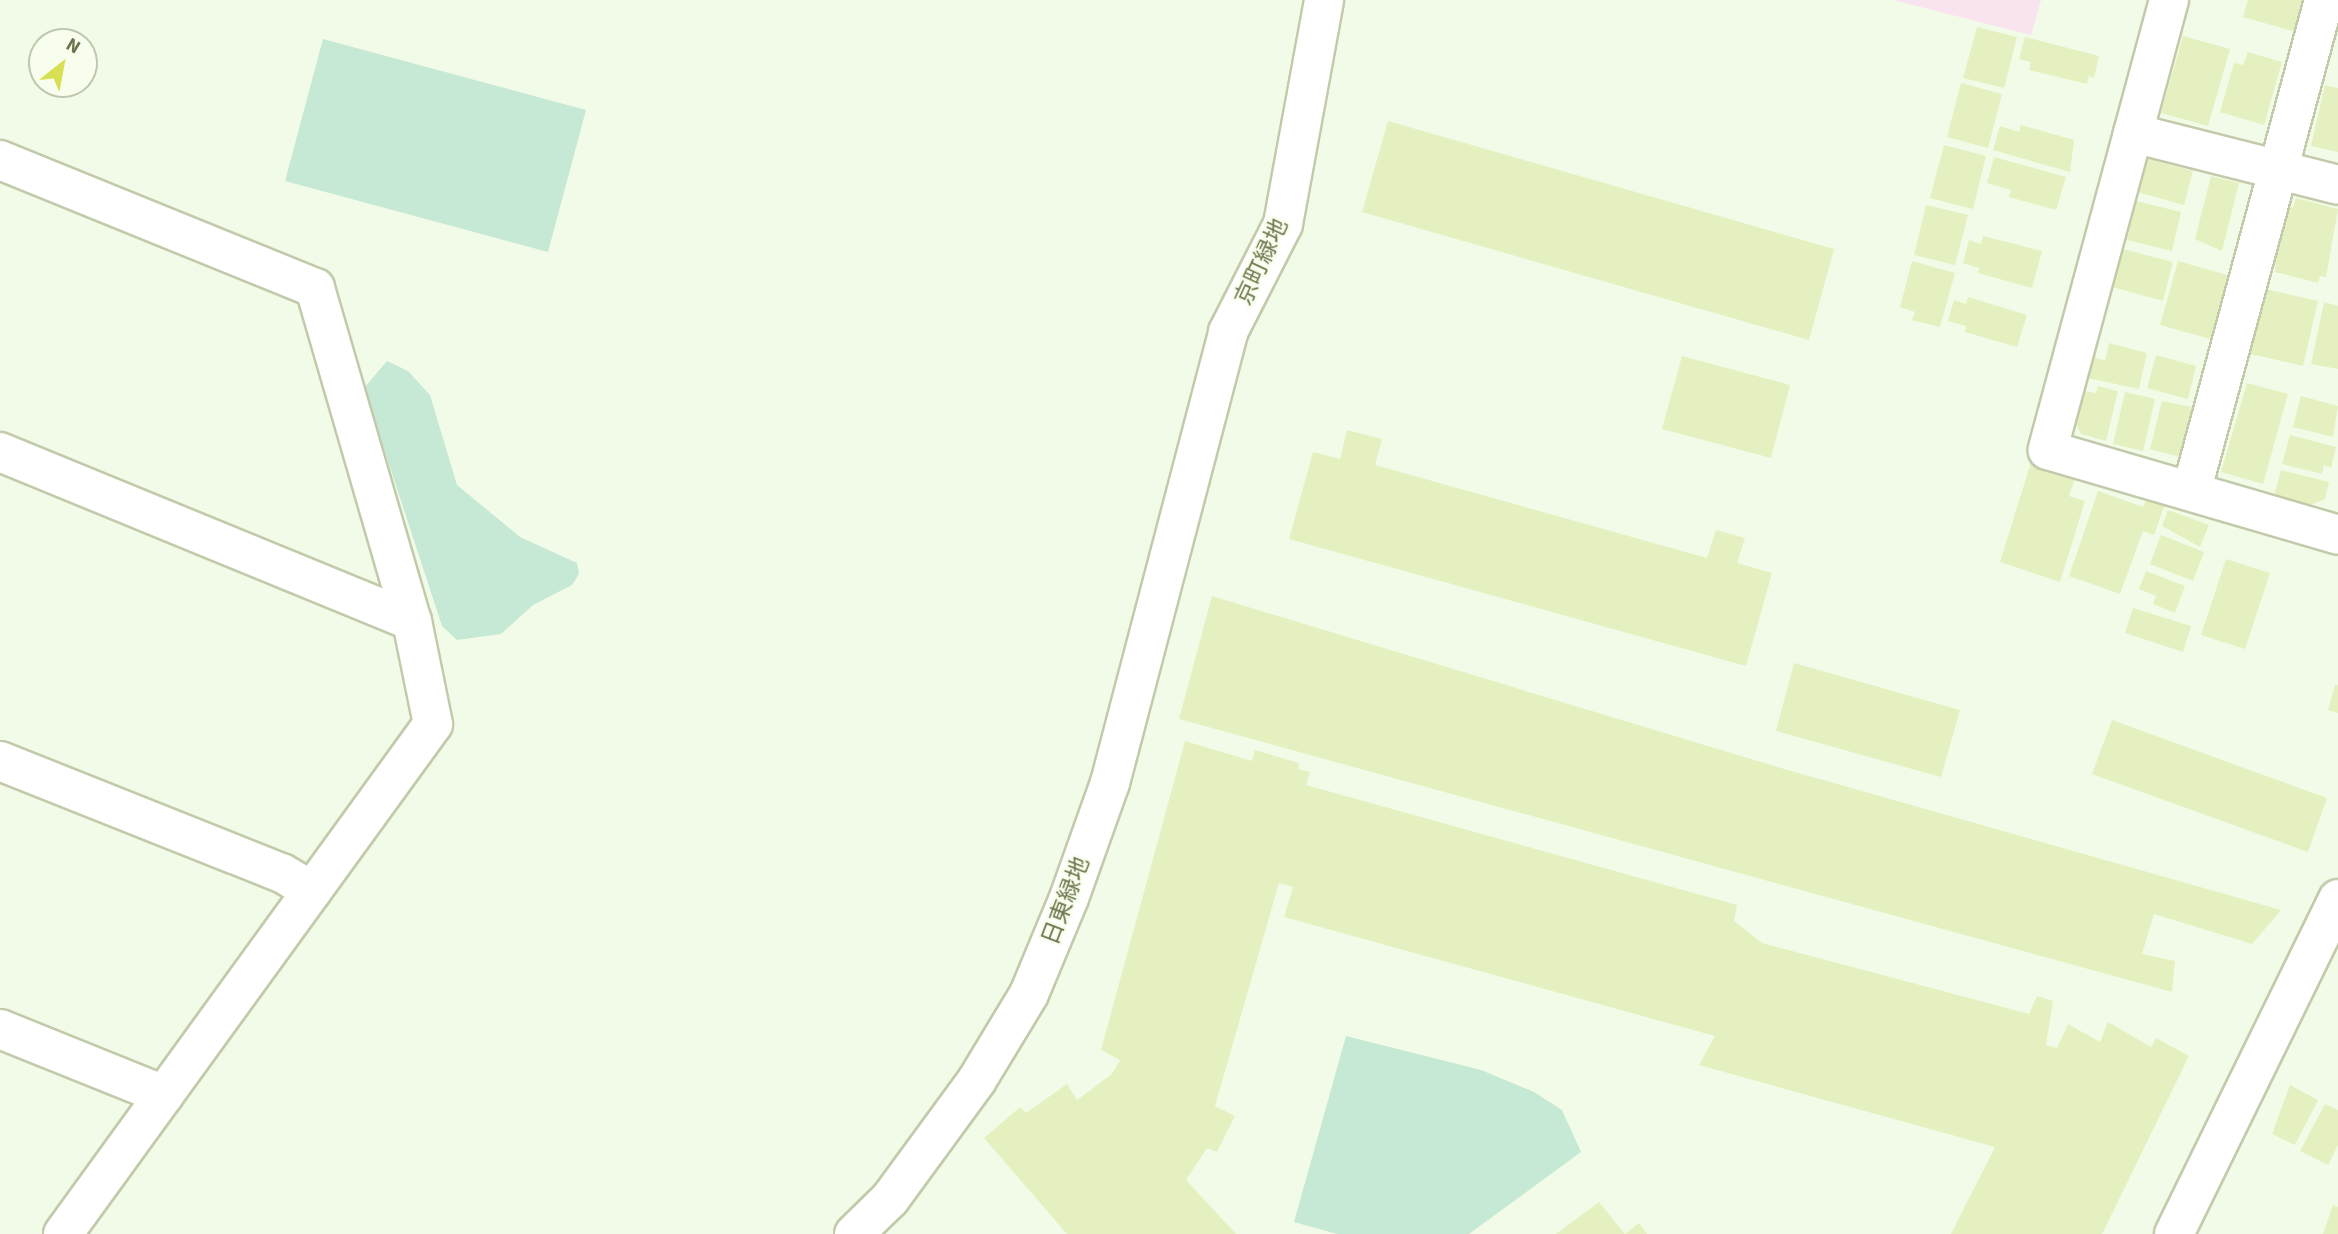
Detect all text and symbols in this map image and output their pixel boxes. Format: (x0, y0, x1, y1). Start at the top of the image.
north arrow (28, 28, 98, 98)
text: N (61, 31, 85, 61)
street label: 京町緑地 (1230, 214, 1294, 310)
street label: 日東緑地 (1037, 853, 1095, 949)

